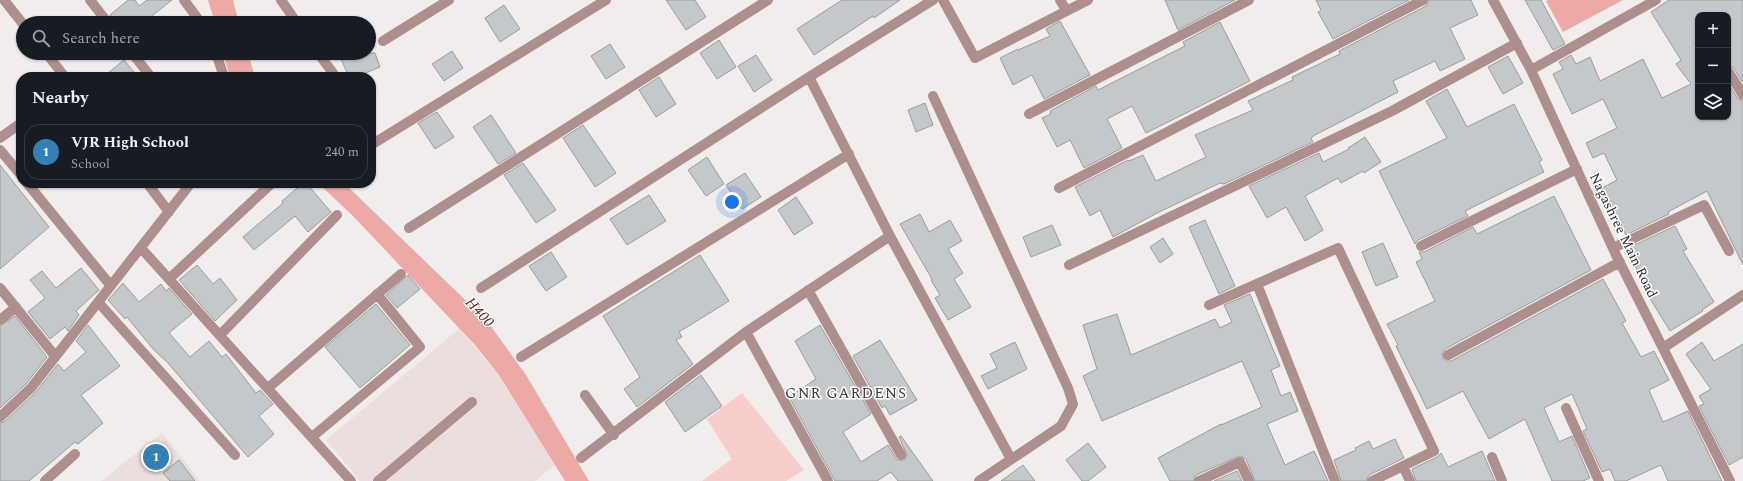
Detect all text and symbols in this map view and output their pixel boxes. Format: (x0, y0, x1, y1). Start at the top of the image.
map controls (1695, 12, 1731, 120)
button: + (1695, 12, 1731, 48)
search box (16, 16, 376, 60)
icon: search (30, 27, 52, 49)
text: Search here (62, 27, 140, 50)
button: − (1695, 48, 1731, 84)
button: layers (1695, 84, 1731, 120)
text: Nearby (32, 85, 88, 111)
text: VJR High School (71, 131, 189, 154)
text: 1 (42, 142, 50, 162)
text: 240 m (325, 142, 359, 162)
text: School (71, 154, 110, 174)
street label: Nagashree Main Road (1584, 169, 1663, 301)
your location (722, 192, 742, 212)
water label: H400 (460, 292, 500, 333)
district label: GNR GARDENS (785, 382, 907, 405)
pin: 1 (143, 442, 169, 472)

